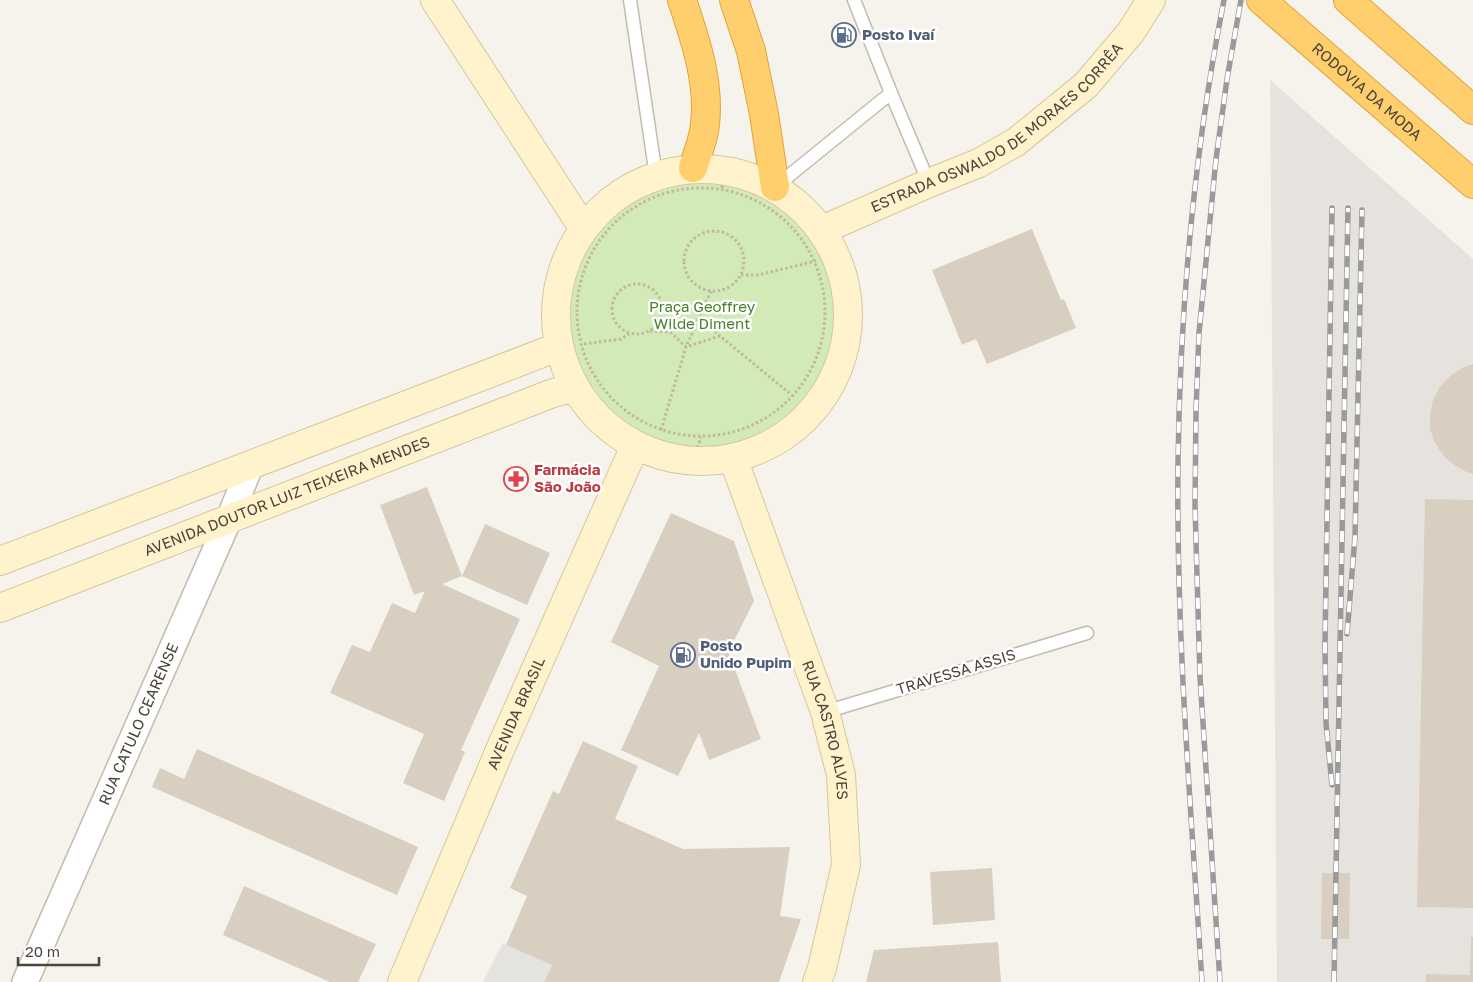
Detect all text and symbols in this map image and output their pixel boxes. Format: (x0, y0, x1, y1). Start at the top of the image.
fuel station icon: Posto Ivaí (831, 22, 857, 48)
place label: Posto Ivaí (862, 25, 936, 43)
street label: RODOVIA DA MODA (1309, 38, 1426, 144)
street label: ESTRADA OSWALDO DE MORAES CORRÊA (868, 39, 1126, 216)
park label: Praça Geoffrey Wilde Diment (649, 297, 756, 332)
street label: AVENIDA DOUTOR LUIZ TEIXEIRA MENDES (141, 432, 432, 559)
place label: Farmácia São João (534, 460, 601, 495)
pharmacy icon: Farmácia São João (503, 466, 529, 492)
place label: Posto Unido Pupim (700, 636, 792, 671)
street label: RUA CATULO CEARENSE (94, 640, 181, 807)
fuel station icon: Posto Unido Pupim (670, 642, 696, 668)
street label: TRAVESSA ASSIS (894, 644, 1017, 698)
street label: AVENIDA BRASIL (483, 653, 548, 772)
street label: RUA CASTRO ALVES (799, 658, 852, 800)
scale bar (18, 934, 99, 966)
text: 20 m (25, 942, 60, 960)

